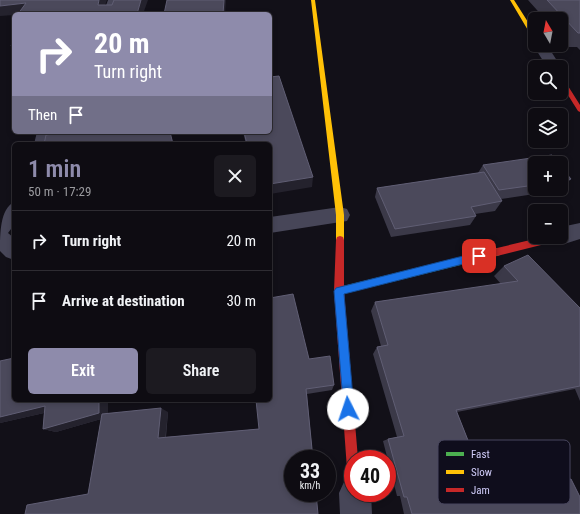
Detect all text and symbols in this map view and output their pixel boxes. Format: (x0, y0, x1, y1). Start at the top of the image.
north arrow (528, 12, 568, 52)
map controls (528, 12, 568, 244)
text: 20 m (94, 27, 150, 60)
icon: right (28, 28, 80, 80)
button: search (528, 60, 568, 100)
text: Turn right (94, 61, 162, 82)
icon: arrive (65, 104, 87, 126)
text: Then (28, 106, 57, 124)
button: layers (528, 108, 568, 148)
text: 1 min (28, 155, 81, 183)
button: close (214, 155, 256, 197)
button: + (528, 156, 568, 196)
text: 50 m · 17:29 (28, 184, 91, 199)
button: − (528, 204, 568, 244)
icon: right (28, 230, 50, 252)
text: Turn right (62, 232, 121, 250)
text: 20 m (226, 232, 256, 250)
pin (462, 239, 496, 273)
icon: arrive (468, 245, 490, 267)
icon: arrive (28, 290, 50, 312)
text: Arrive at destination (62, 292, 185, 310)
text: 30 m (226, 292, 256, 310)
button: Exit (28, 348, 138, 394)
button: Share (146, 348, 256, 394)
position arrow (327, 388, 369, 430)
legend (438, 440, 570, 504)
text: Fast (471, 448, 490, 461)
speed limit sign: 40 (344, 450, 396, 502)
text: 33 (300, 459, 320, 483)
text: Slow (471, 466, 492, 479)
text: km/h (300, 480, 320, 491)
text: Jam (471, 484, 490, 497)

